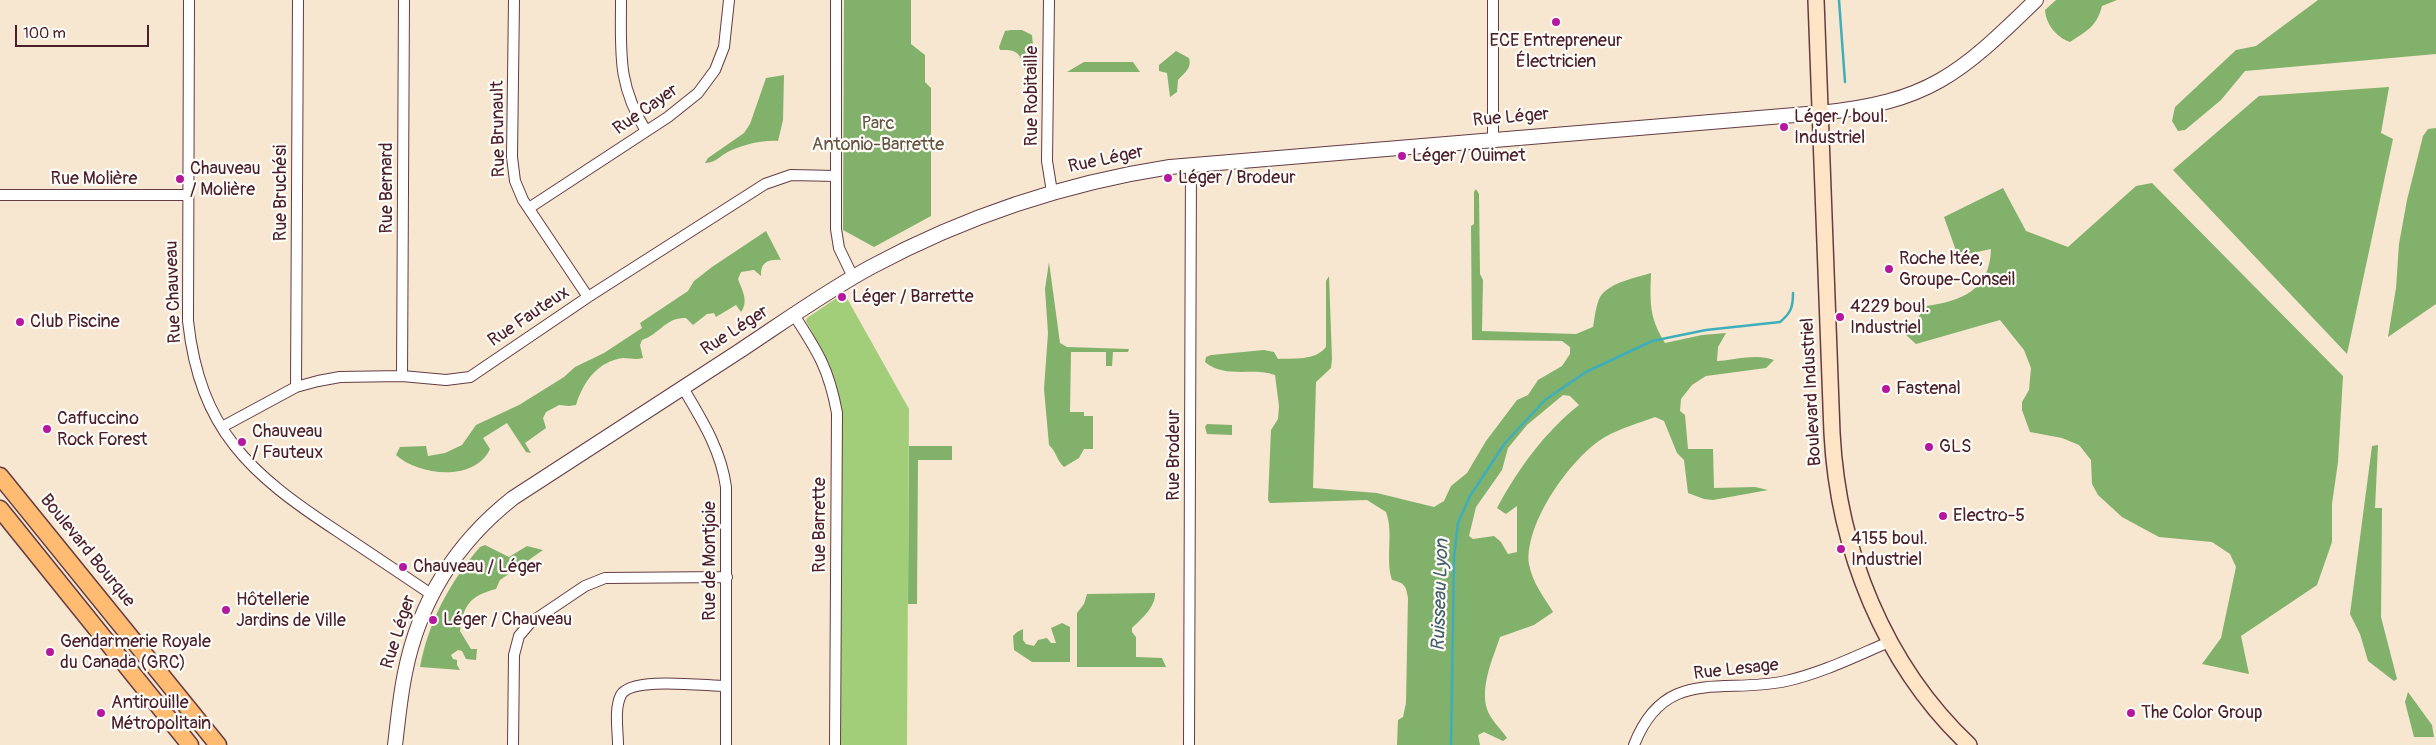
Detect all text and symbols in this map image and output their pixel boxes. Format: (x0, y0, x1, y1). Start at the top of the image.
scale bar (18, 15, 151, 47)
marker: ECE Entrepreneur Électricien (1550, 16, 1562, 28)
text: 100 m (23, 24, 66, 43)
place label: ECE Entrepreneur Électricien (1490, 30, 1622, 72)
street label: Rue Robitaille (1021, 46, 1043, 146)
street label: Rue Brunault (487, 80, 511, 178)
street label: Rue Cayer (609, 80, 683, 140)
street label: Rue Léger (1472, 104, 1550, 132)
place label: Léger / boul. Industriel (1794, 106, 1888, 148)
park label: Parc Antonio-Barrette (812, 113, 944, 156)
marker: Léger / boul. Industriel (1778, 121, 1790, 133)
street label: Rue Bernard (376, 142, 398, 234)
street label: Rue Léger (1066, 142, 1146, 178)
street label: Rue Bruchési (270, 145, 292, 241)
place label: Léger / Ouimet (1412, 145, 1526, 167)
marker: Léger / Ouimet (1396, 150, 1408, 162)
place label: Chauveau / Molière (190, 158, 261, 200)
place label: Léger / Brodeur (1178, 167, 1296, 189)
street label: Rue Molière (51, 168, 137, 190)
marker: Léger / Brodeur (1162, 172, 1174, 184)
marker: Chauveau / Molière (174, 173, 186, 185)
street label: Rue Chauveau (161, 240, 187, 344)
place label: Roche ltée, Groupe-Conseil (1899, 248, 2016, 290)
marker: Roche ltée, Groupe-Conseil (1883, 263, 1895, 275)
street label: Rue Fauteux (484, 282, 574, 352)
place label: Léger / Barrette (852, 286, 974, 308)
marker: Léger / Barrette (836, 291, 848, 303)
place label: 4229 boul. Industriel (1850, 296, 1930, 338)
street label: Rue Léger (697, 301, 773, 361)
place label: Club Piscine (30, 311, 120, 333)
marker: 4229 boul. Industriel (1834, 311, 1846, 323)
marker: Club Piscine (14, 316, 26, 328)
street label: Boulevard Industriel (1797, 317, 1827, 467)
place label: Fastenal (1896, 378, 1961, 400)
marker: Fastenal (1880, 383, 1892, 395)
place label: Caffuccino Rock Forest (57, 408, 147, 450)
street label: Rue Brodeur (1163, 409, 1185, 501)
place label: Chauveau / Fauteux (252, 421, 323, 464)
marker: Caffuccino Rock Forest (41, 423, 53, 435)
marker: Chauveau / Fauteux (236, 436, 248, 448)
place label: GLS (1939, 436, 1972, 458)
marker: GLS (1923, 441, 1935, 453)
street label: Rue Barrette (809, 477, 831, 573)
street label: Boulevard Bourque (35, 490, 139, 612)
street label: Rue de Montjoie (699, 501, 721, 621)
place label: Electro-5 (1953, 505, 2025, 527)
marker: Electro-5 (1937, 510, 1949, 522)
place label: 4155 boul. Industriel (1851, 528, 1928, 570)
water label: Ruisseau Lyon (1428, 539, 1454, 651)
marker: 4155 boul. Industriel (1835, 543, 1847, 555)
place label: Chauveau / Léger (413, 556, 542, 578)
marker: Chauveau / Léger (397, 561, 409, 573)
place label: Hôtellerie Jardins de Ville (236, 589, 346, 632)
street label: Rue Léger (377, 592, 421, 672)
marker: Hôtellerie Jardins de Ville (220, 604, 232, 616)
place label: Léger / Chauveau (443, 609, 572, 631)
marker: Léger / Chauveau (427, 614, 439, 626)
place label: Gendarmerie Royale du Canada (GRC) (60, 631, 211, 674)
marker: Gendarmerie Royale du Canada (GRC) (44, 646, 56, 658)
street label: Rue Lesage (1692, 655, 1780, 685)
place label: Antirouille Métropolitain (111, 692, 211, 734)
place label: The Color Group (2141, 702, 2262, 724)
marker: Antirouille Métropolitain (95, 707, 107, 719)
marker: The Color Group (2125, 707, 2137, 719)

